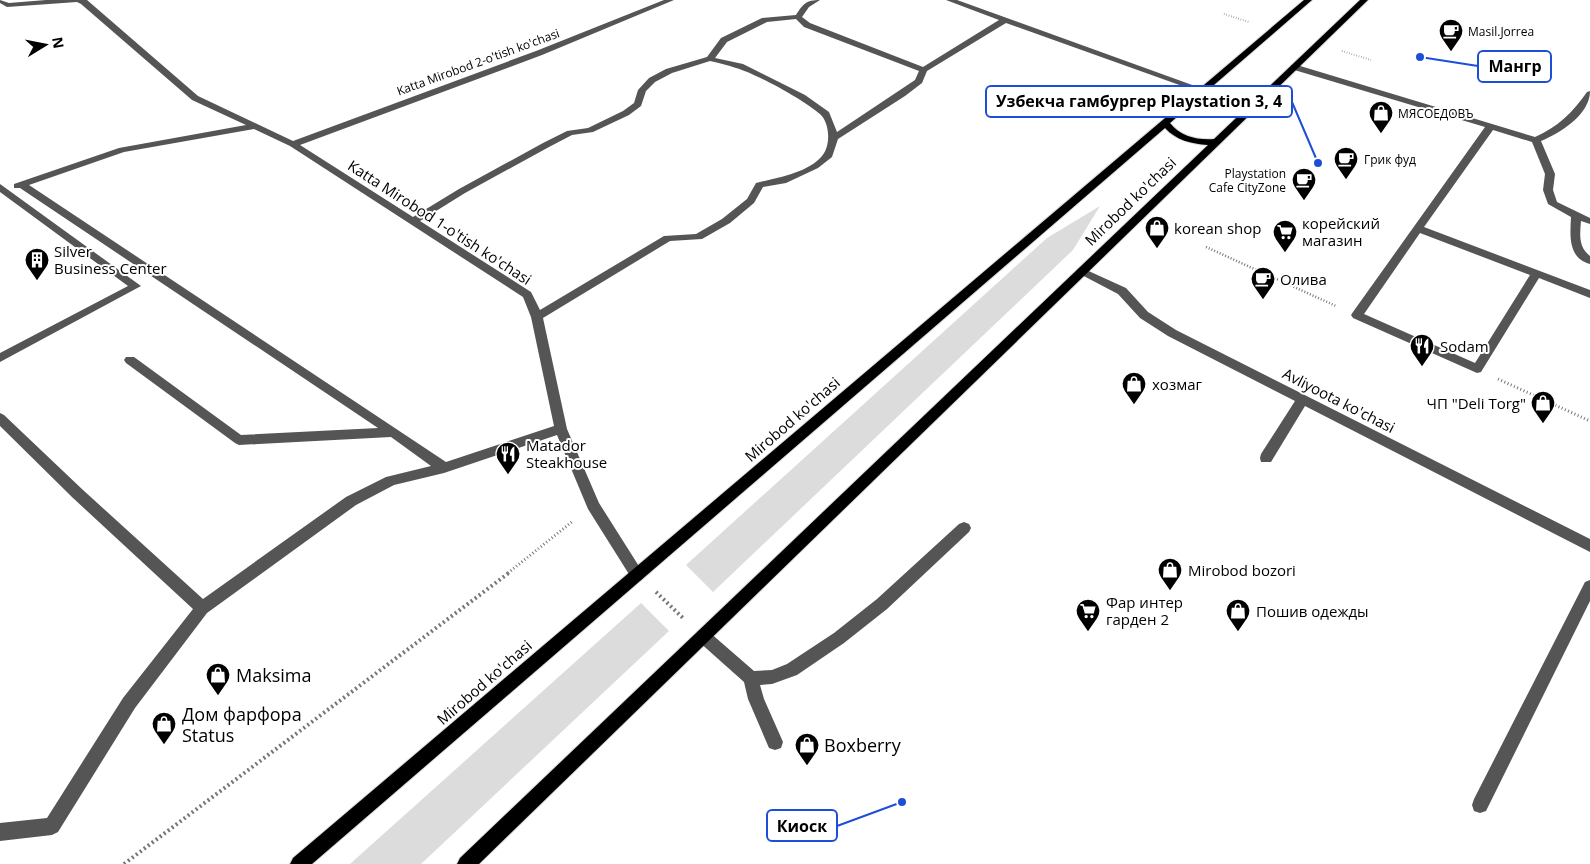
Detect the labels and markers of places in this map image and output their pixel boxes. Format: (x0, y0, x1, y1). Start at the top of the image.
cafe icon: Masil.Jorrea (1438, 18, 1464, 52)
place label: Masil.Jorrea (1468, 23, 1534, 40)
callout: Мангр (1478, 51, 1551, 82)
callout: Узбекча гамбургер Playstation 3, 4 (986, 86, 1292, 117)
shop icon: МЯСОЕДОВЪ (1368, 100, 1394, 134)
place label: МЯСОЕДОВЪ (1398, 105, 1473, 122)
cafe icon: Грик фуд (1333, 146, 1359, 180)
place label: Грик фуд (1364, 151, 1416, 168)
place label: Playstation Cafe CityZone (1209, 165, 1286, 196)
cafe icon: Playstation Cafe CityZone (1291, 167, 1317, 201)
place label: корейский магазин (1302, 213, 1380, 250)
shop icon: korean shop (1144, 215, 1170, 249)
place label: korean shop (1174, 218, 1261, 238)
supermarket icon: корейский магазин (1272, 219, 1298, 253)
place label: Silver Business Center (54, 241, 167, 278)
building icon: Silver Business Center (24, 247, 50, 281)
cafe icon: Олива (1250, 266, 1276, 300)
place label: Олива (1280, 269, 1327, 289)
restaurant icon: Sodam (1409, 333, 1435, 367)
place label: Sodam (1440, 336, 1489, 356)
shop icon: хозмаг (1121, 371, 1147, 405)
place label: хозмаг (1152, 374, 1202, 394)
shop icon: ЧП "Deli Torg" (1530, 390, 1556, 424)
place label: ЧП "Deli Torg" (1426, 393, 1526, 413)
place label: Matador Steakhouse (526, 435, 607, 472)
restaurant icon: Matador Steakhouse (495, 441, 521, 475)
shop icon: Mirobod bozori (1157, 557, 1183, 591)
place label: Mirobod bozori (1188, 560, 1296, 580)
place label: Фар интер гарден 2 (1106, 592, 1183, 629)
supermarket icon: Фар интер гарден 2 (1075, 598, 1101, 632)
shop icon: Пошив одежды (1225, 598, 1251, 632)
place label: Пошив одежды (1256, 601, 1369, 621)
shop icon: Maksima (205, 662, 231, 696)
place label: Maksima (236, 663, 311, 687)
place label: Дом фарфора Status (182, 702, 302, 747)
shop icon: Дом фарфора Status (151, 711, 177, 745)
shop icon: Boxberry (794, 732, 820, 766)
place label: Boxberry (824, 733, 902, 757)
callout: Киоск (767, 810, 837, 841)

